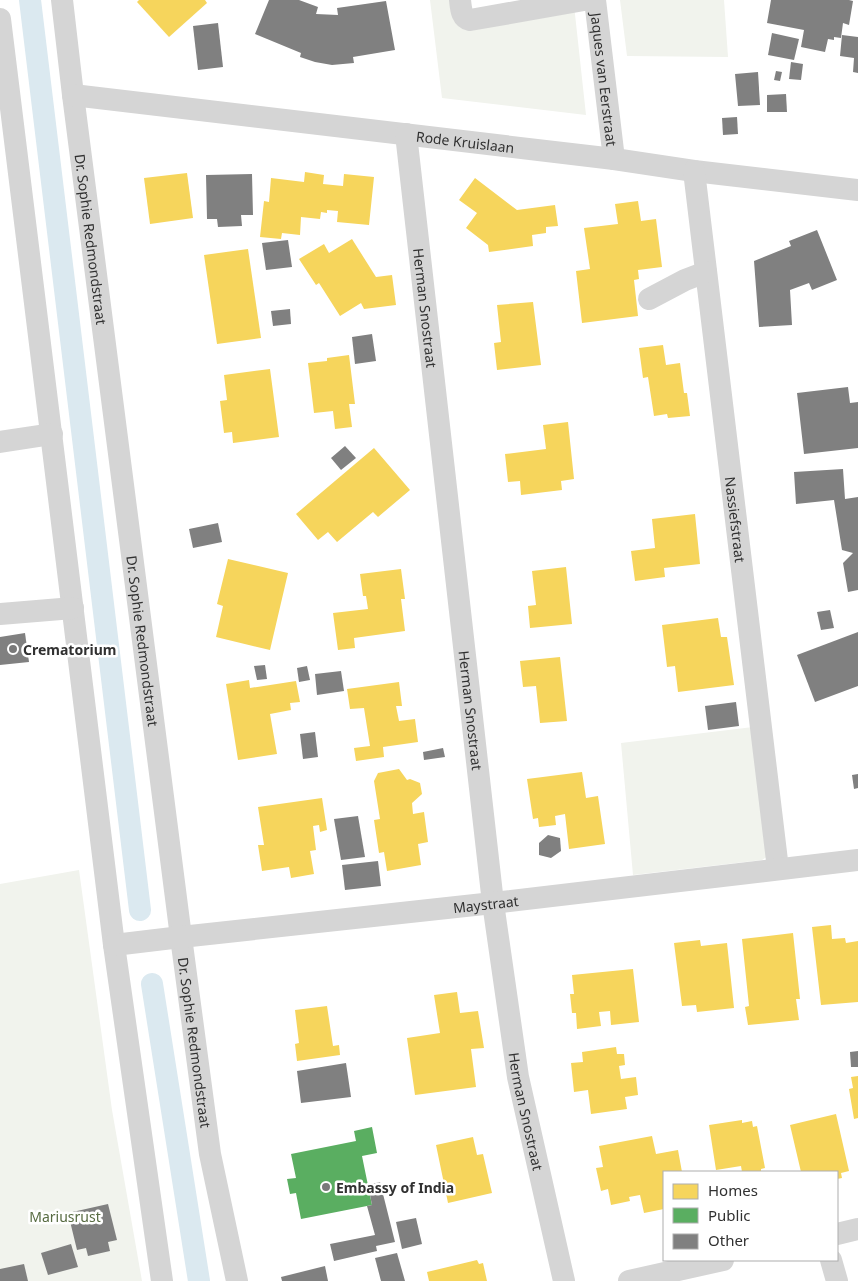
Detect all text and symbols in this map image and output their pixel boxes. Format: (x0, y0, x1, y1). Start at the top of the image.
street label: Jaques van Eerstraat (587, 10, 622, 147)
street label: Rode Kruislaan (415, 126, 515, 157)
street label: Dr. Sophie Redmondstraat (71, 153, 112, 326)
street label: Herman Snostraat (409, 247, 442, 369)
street label: Nassiefstraat (721, 475, 751, 563)
street label: Dr. Sophie Redmondstraat (123, 554, 163, 727)
place label: Crematorium (23, 640, 116, 659)
marker: Crematorium (7, 643, 19, 655)
street label: Herman Snostraat (455, 650, 487, 771)
street label: Maystraat (452, 891, 520, 917)
street label: Dr. Sophie Redmondstraat (174, 956, 216, 1129)
street label: Herman Snostraat (505, 1051, 548, 1172)
legend (663, 1171, 838, 1261)
place label: Embassy of India (336, 1178, 454, 1197)
text: Homes (708, 1180, 758, 1200)
marker: Embassy of India (320, 1181, 332, 1193)
text: Public (708, 1205, 751, 1225)
park label: Mariusrust (29, 1207, 101, 1226)
text: Other (708, 1230, 749, 1250)

